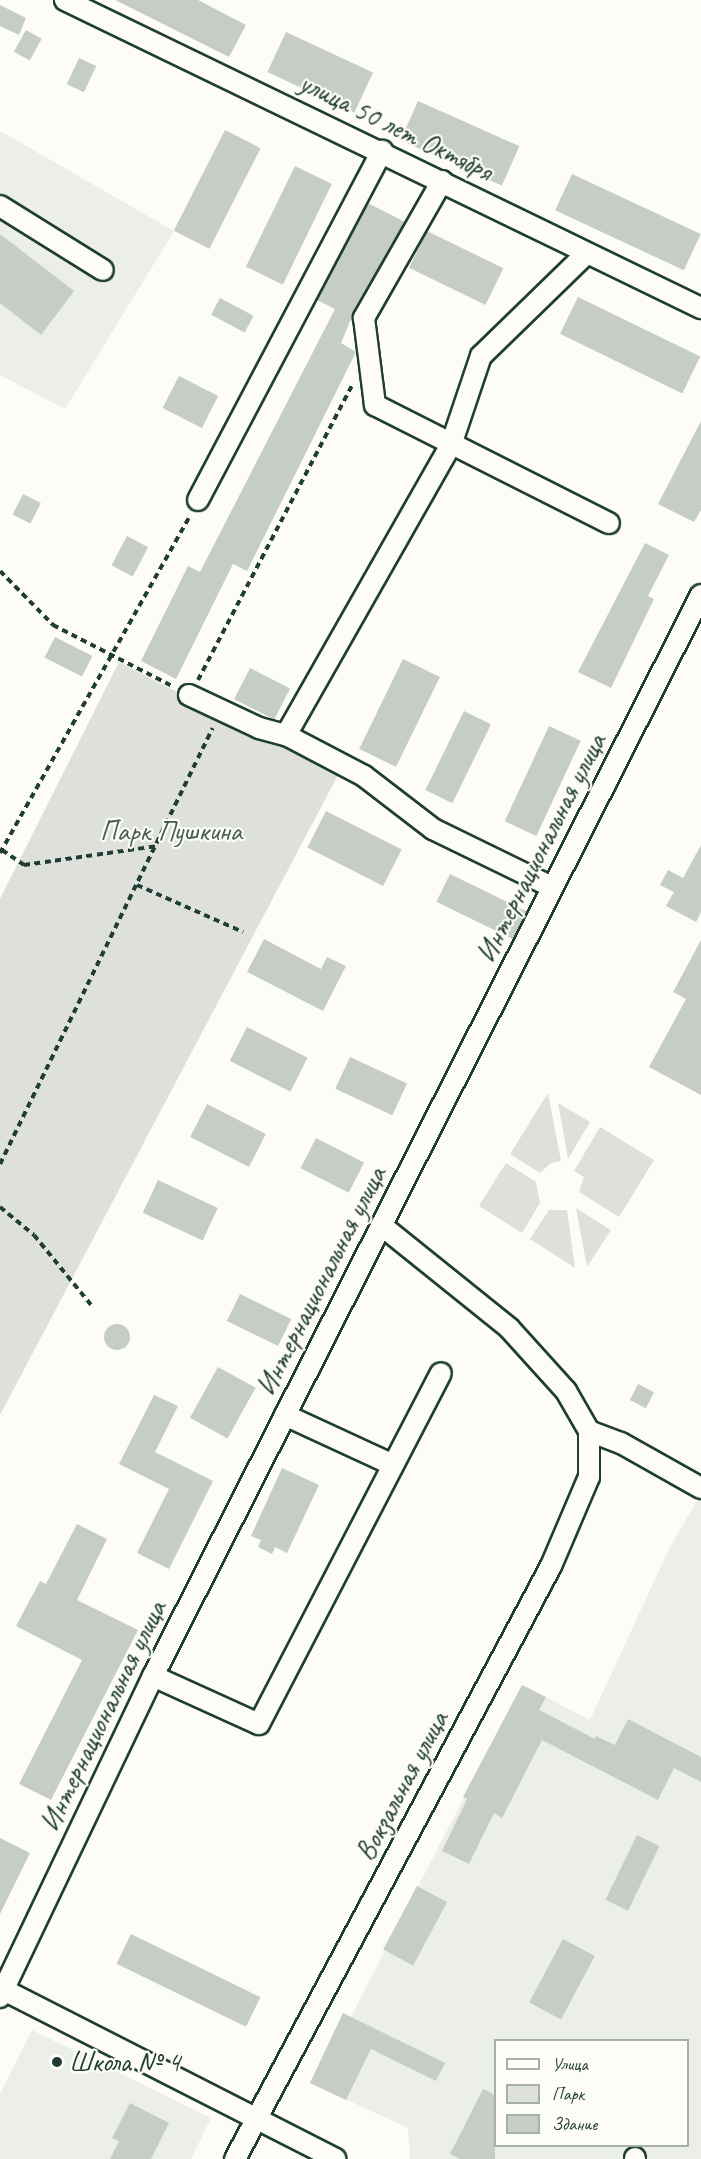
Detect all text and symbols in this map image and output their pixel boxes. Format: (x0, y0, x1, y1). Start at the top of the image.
street label: улица 50 лет Октября (292, 65, 500, 189)
street label: Интернациональная улица (469, 727, 613, 969)
park label: Парк Пушкина (98, 814, 244, 848)
street label: Интернациональная улица (249, 1160, 393, 1402)
street label: Интернациональная улица (32, 1595, 174, 1837)
street label: Вокзальная улица (348, 1705, 456, 1867)
legend (494, 2039, 689, 2147)
place label: Школа № 4 (69, 2045, 180, 2079)
text: Улица (552, 2053, 588, 2075)
marker: Школа № 4 (50, 2055, 64, 2069)
text: Парк (552, 2083, 584, 2105)
text: Здание (552, 2113, 597, 2135)

